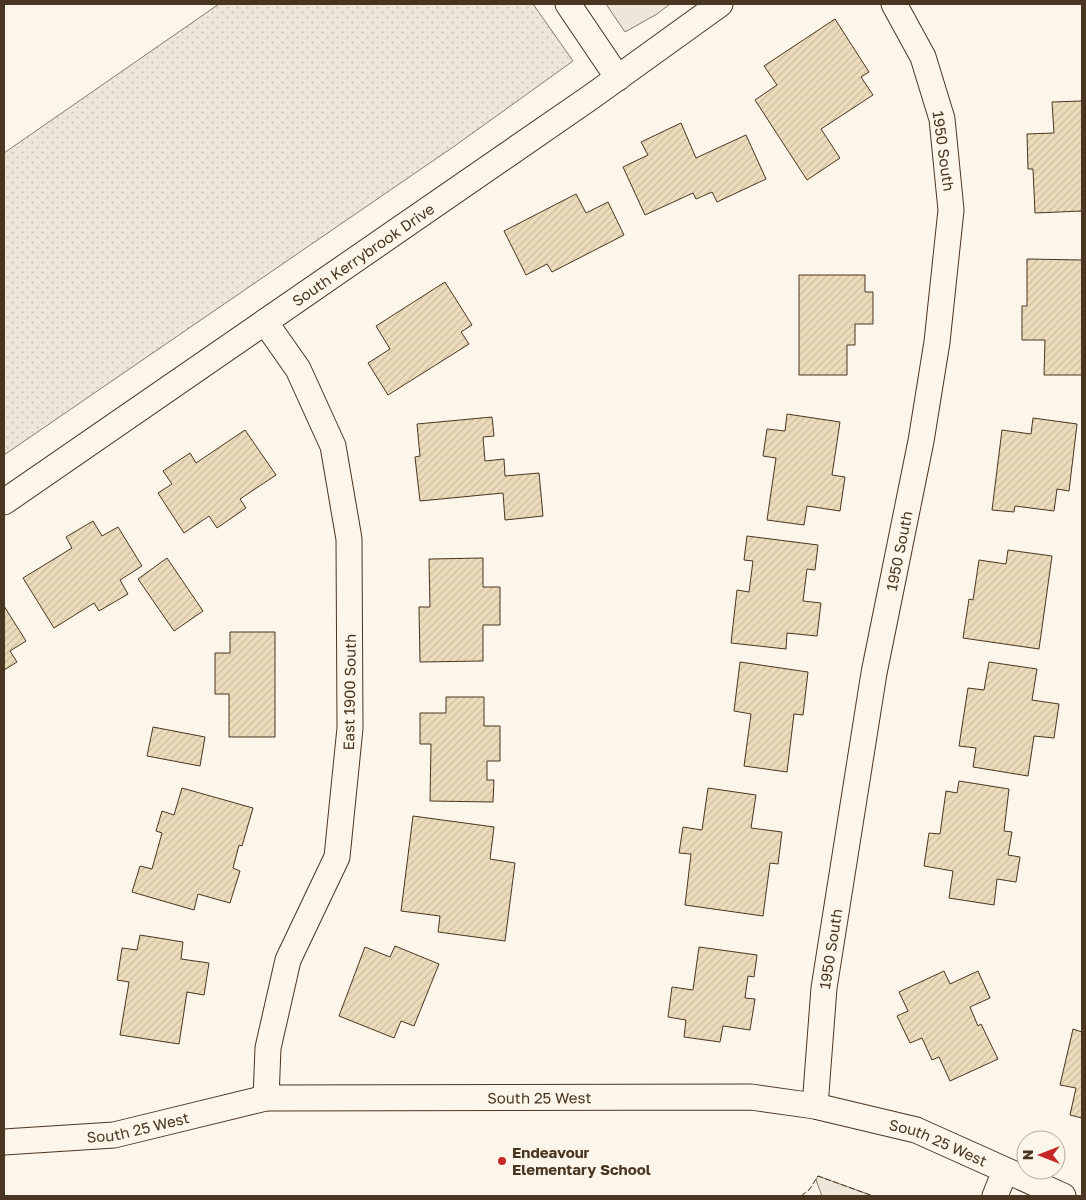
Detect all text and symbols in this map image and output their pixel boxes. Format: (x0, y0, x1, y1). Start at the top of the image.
street label: 1950 South (929, 110, 959, 192)
street label: South Kerrybrook Drive (288, 199, 438, 310)
street label: 1950 South (882, 509, 916, 592)
street label: East 1900 South (339, 633, 359, 751)
street label: 1950 South (815, 907, 845, 990)
street label: South 25 West (487, 1088, 592, 1107)
street label: South 25 West (86, 1108, 191, 1146)
street label: South 25 West (887, 1115, 990, 1170)
north arrow (1016, 1130, 1066, 1180)
place label: Endeavour Elementary School (512, 1143, 651, 1178)
text: N (1019, 1150, 1036, 1160)
marker: Endeavour Elementary School (496, 1155, 508, 1167)

